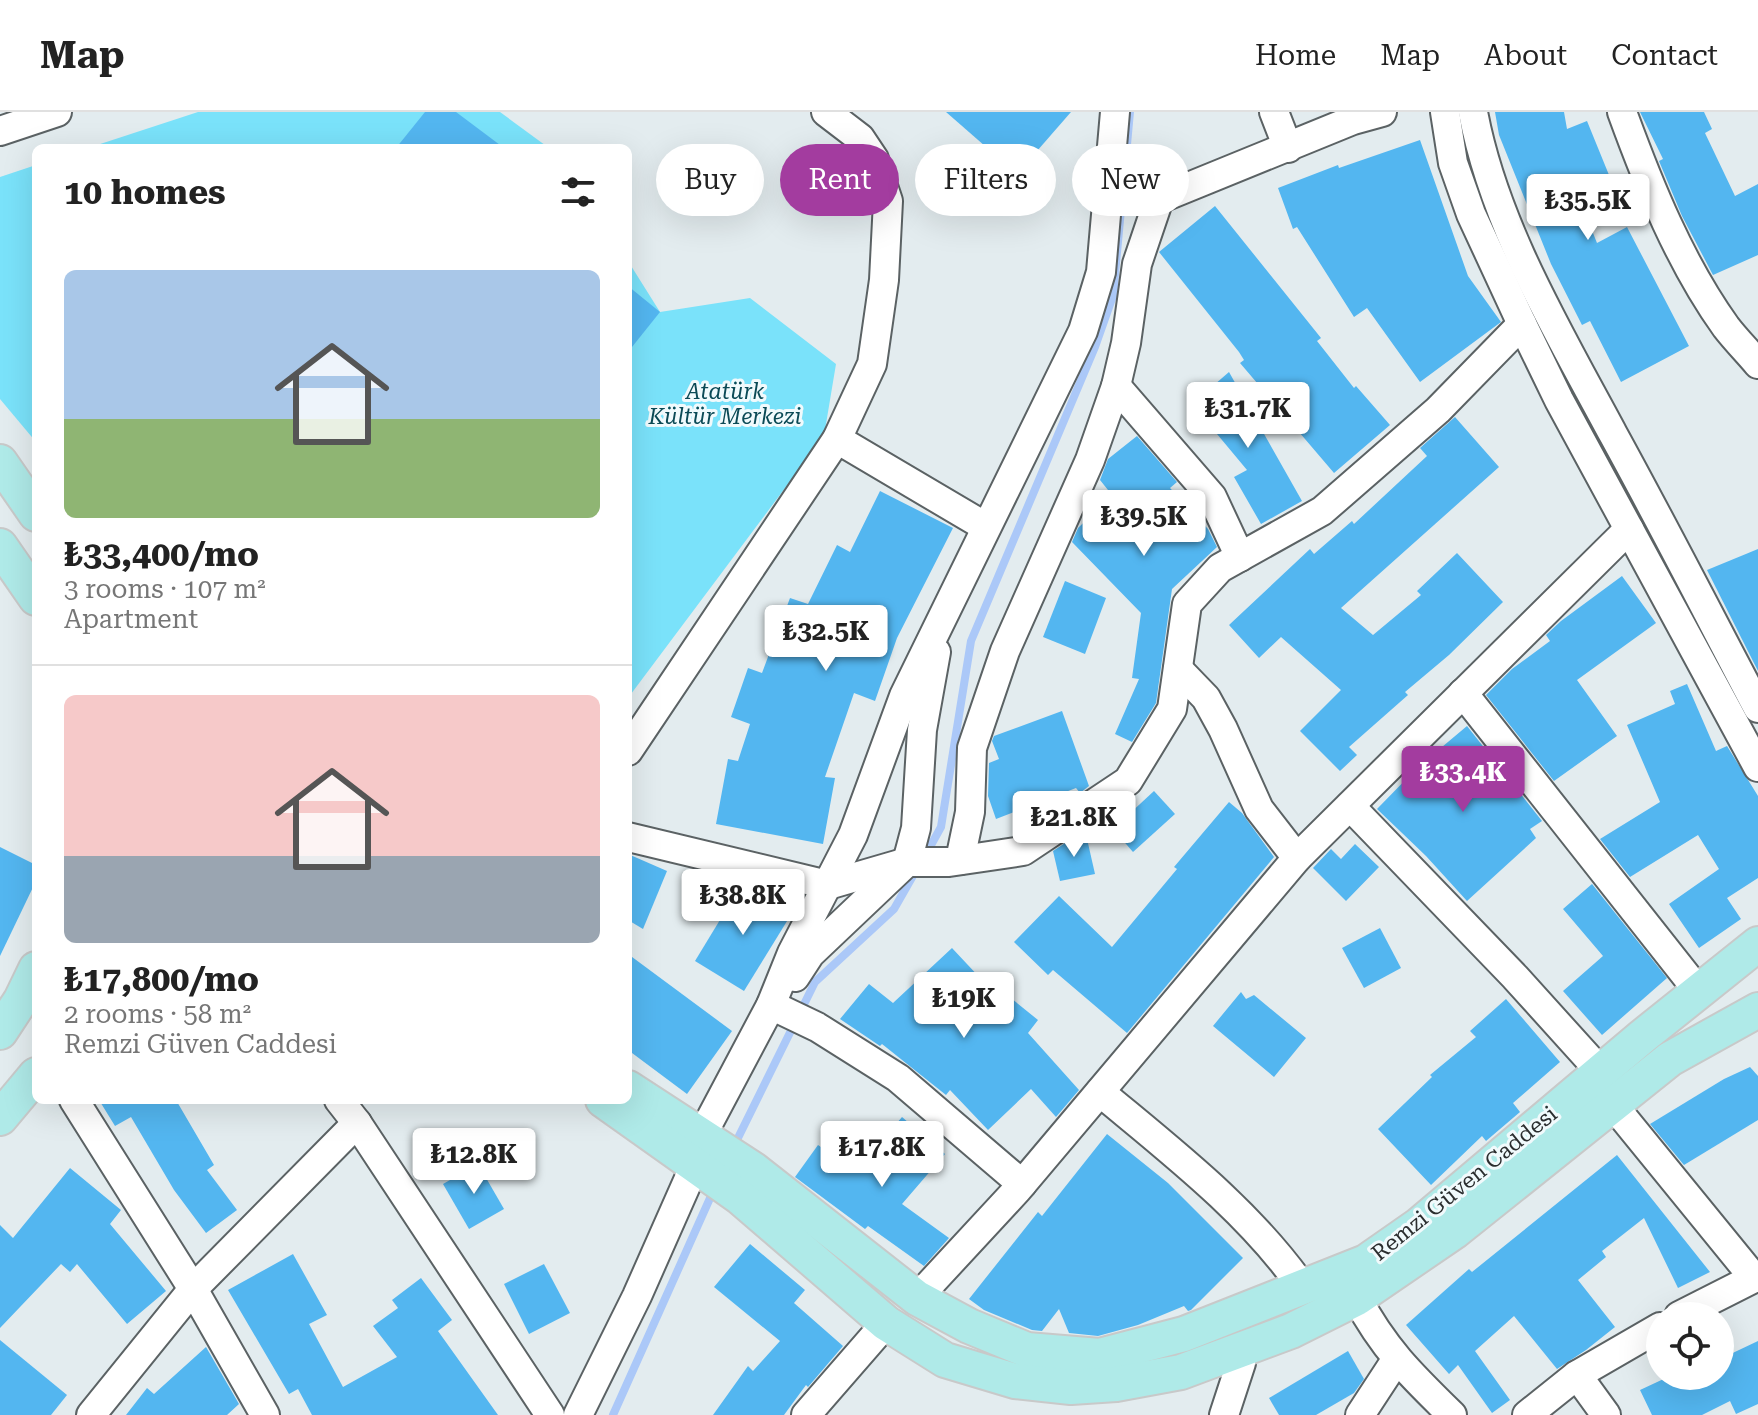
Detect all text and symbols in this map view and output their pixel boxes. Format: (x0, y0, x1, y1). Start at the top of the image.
text: Map (40, 33, 125, 77)
text: Home (1255, 39, 1336, 72)
text: Map (1380, 39, 1440, 72)
text: About (1484, 39, 1567, 72)
text: Contact (1611, 39, 1718, 72)
chip: Buy (656, 144, 764, 216)
chip: Rent (780, 144, 899, 216)
chip: Filters (915, 144, 1056, 216)
chip: New (1072, 144, 1189, 216)
icon: filters (556, 170, 600, 214)
text: 10 homes (64, 172, 226, 212)
pin: ₺35.5K (1523, 174, 1653, 242)
text: ₺35.5K (1545, 185, 1631, 215)
icon: home (260, 322, 404, 466)
park label: Atatürk Kültür Merkezi (648, 379, 801, 429)
pin: ₺31.7K (1183, 382, 1313, 450)
text: ₺31.7K (1205, 393, 1291, 423)
pin: ₺39.5K (1079, 490, 1209, 558)
text: ₺39.5K (1101, 501, 1187, 531)
text: ₺33,400/mo (64, 534, 259, 574)
text: 3 rooms · 107 m² (64, 574, 266, 604)
text: Apartment (64, 604, 198, 634)
pin: ₺32.5K (761, 605, 891, 673)
text: ₺32.5K (783, 616, 869, 646)
pin: ₺33.4K (1398, 746, 1528, 814)
icon: home (260, 747, 404, 891)
text: ₺33.4K (1420, 757, 1506, 787)
pin: ₺21.8K (1009, 791, 1139, 859)
text: ₺21.8K (1031, 802, 1117, 832)
pin: ₺38.8K (678, 869, 808, 937)
text: ₺38.8K (700, 880, 786, 910)
text: ₺17,800/mo (64, 959, 259, 999)
pin: ₺19K (917, 972, 1011, 1040)
text: ₺19K (932, 983, 996, 1013)
text: 2 rooms · 58 m² (64, 999, 251, 1029)
text: Remzi Güven Caddesi (64, 1029, 337, 1059)
street label: Remzi Güven Caddesi (1367, 1101, 1562, 1266)
pin: ₺17.8K (817, 1121, 947, 1189)
pin: ₺12.8K (409, 1128, 539, 1196)
text: ₺17.8K (839, 1132, 925, 1162)
text: ₺12.8K (431, 1139, 517, 1169)
map controls (1646, 1302, 1734, 1390)
button: locate (1646, 1302, 1734, 1390)

